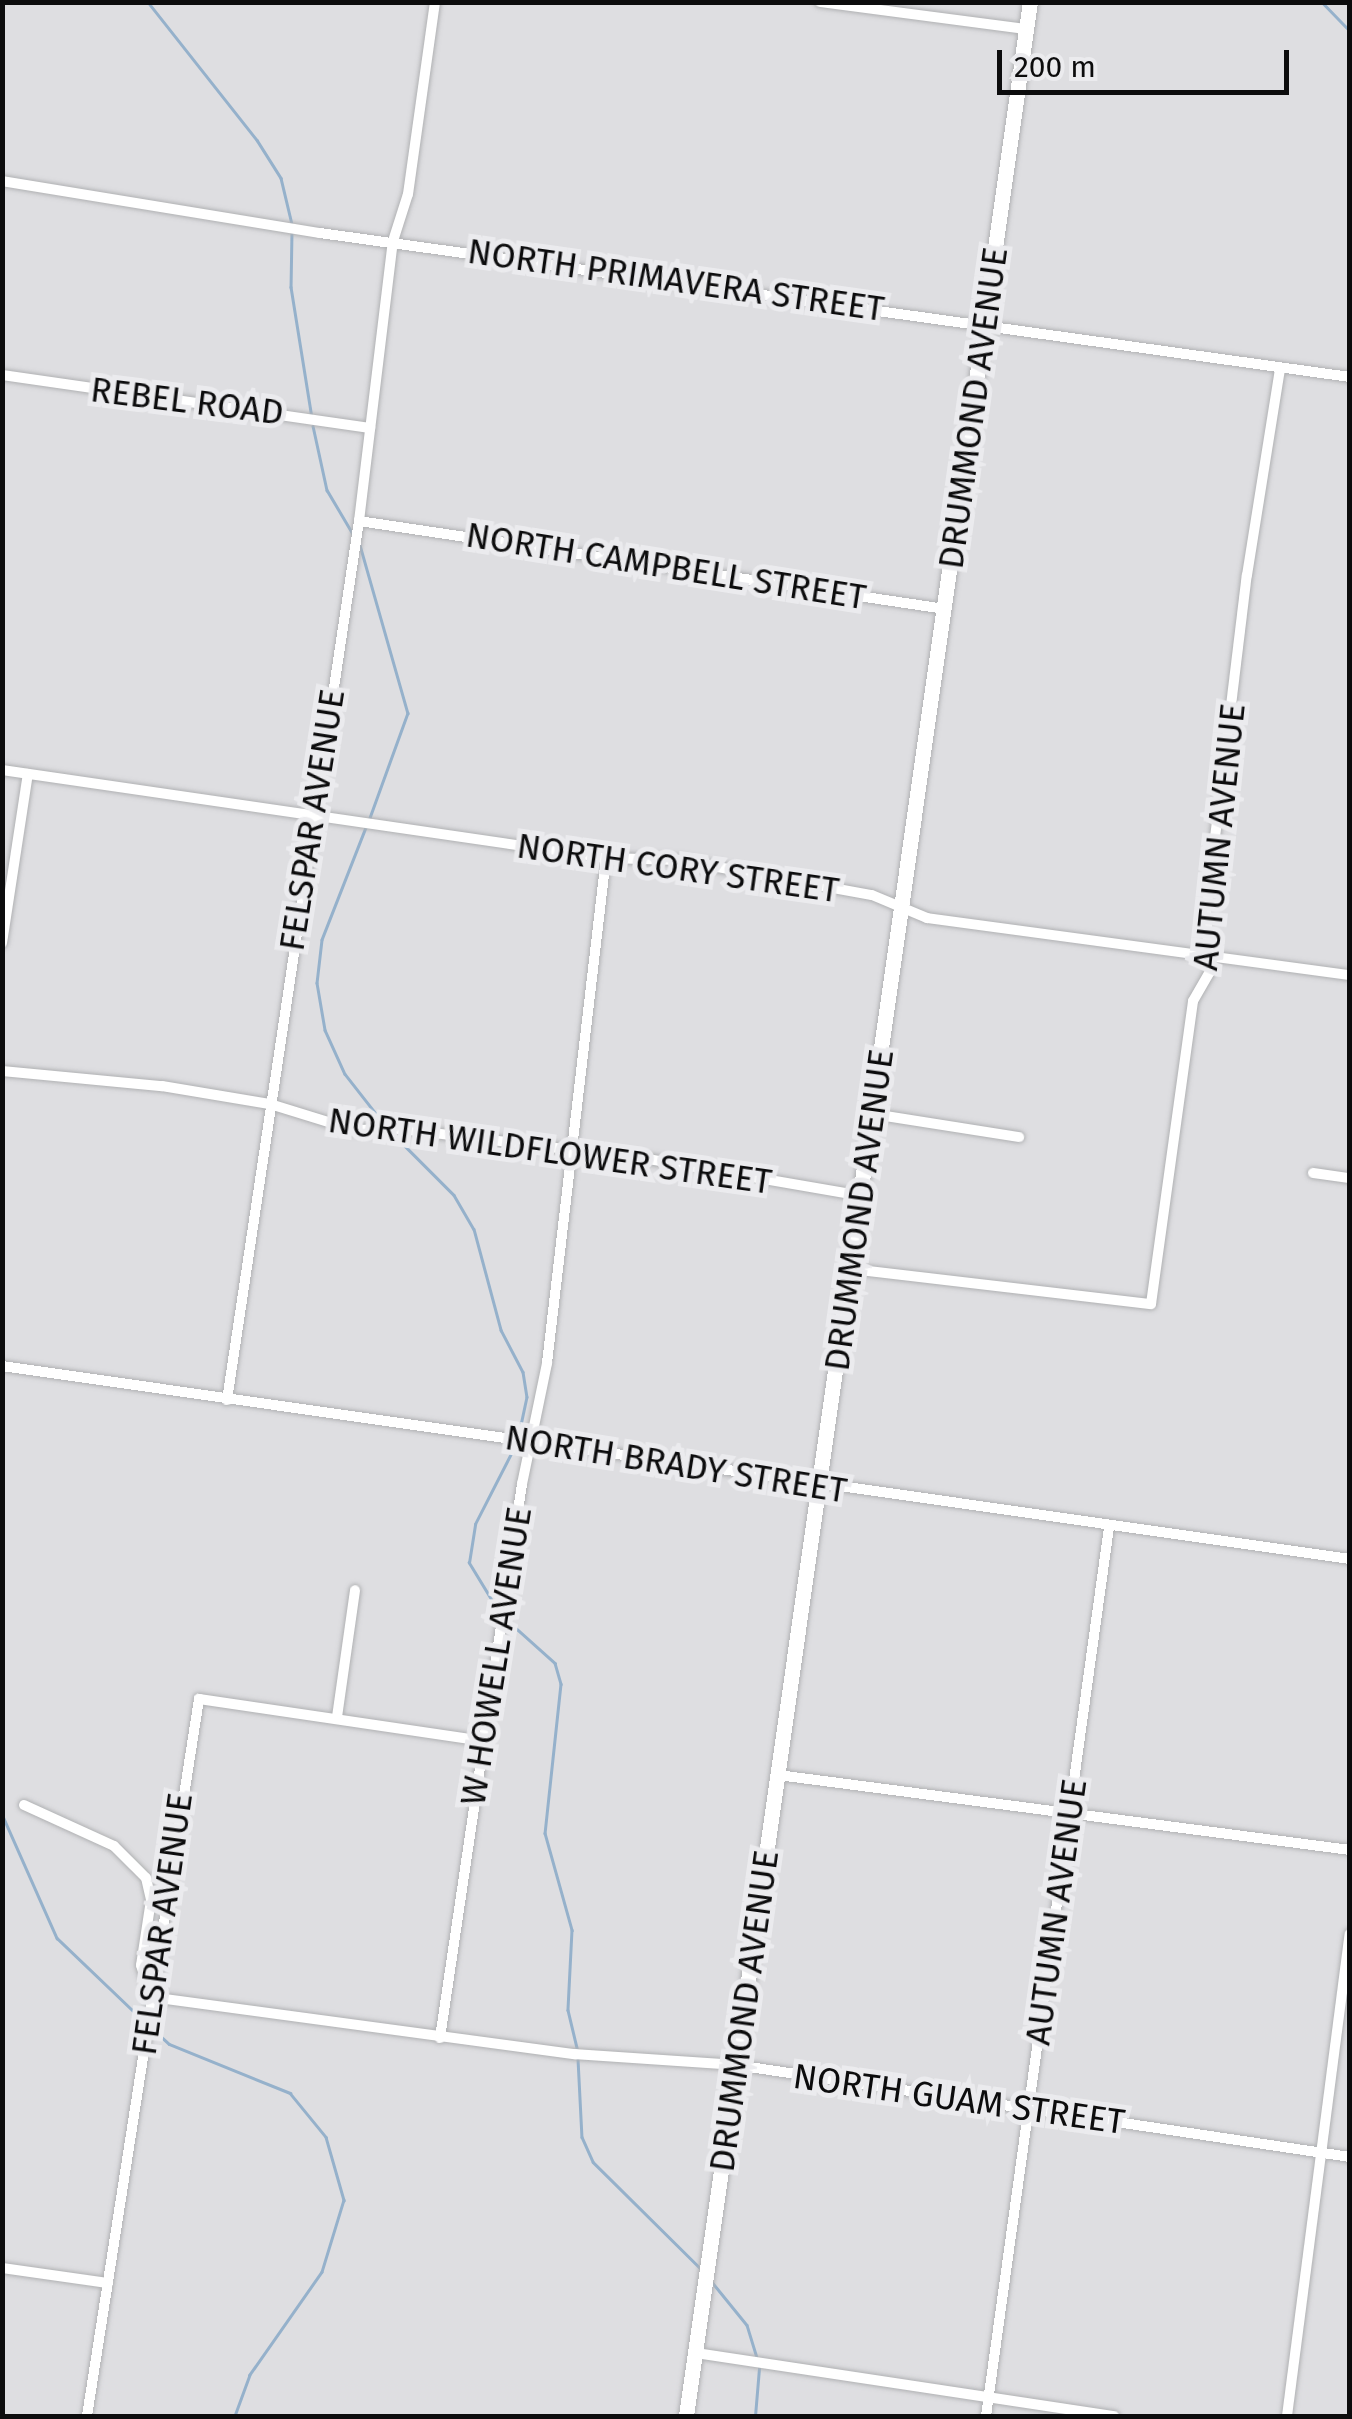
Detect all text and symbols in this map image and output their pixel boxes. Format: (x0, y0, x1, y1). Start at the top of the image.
scale bar (1002, 30, 1294, 92)
text: 200 m (1014, 49, 1096, 85)
street label: NORTH PRIMAVERA STREET (465, 230, 887, 330)
street label: DRUMMOND AVENUE (930, 245, 1016, 571)
street label: REBEL ROAD (88, 368, 286, 434)
street label: NORTH CAMPBELL STREET (463, 514, 869, 618)
street label: FELSPAR AVENUE (271, 686, 353, 954)
street label: AUTUMN AVENUE (1184, 701, 1254, 973)
street label: NORTH CORY STREET (514, 825, 842, 911)
street label: DRUMMOND AVENUE (816, 1047, 902, 1373)
street label: NORTH WILDFLOWER STREET (326, 1099, 774, 1203)
street label: NORTH BRADY STREET (502, 1416, 850, 1512)
street label: W HOWELL AVENUE (452, 1504, 540, 1808)
street label: AUTUMN AVENUE (1017, 1776, 1095, 2048)
street label: FELSPAR AVENUE (123, 1790, 201, 2058)
street label: DRUMMOND AVENUE (701, 1848, 787, 2174)
street label: NORTH GUAM STREET (791, 2055, 1127, 2143)

